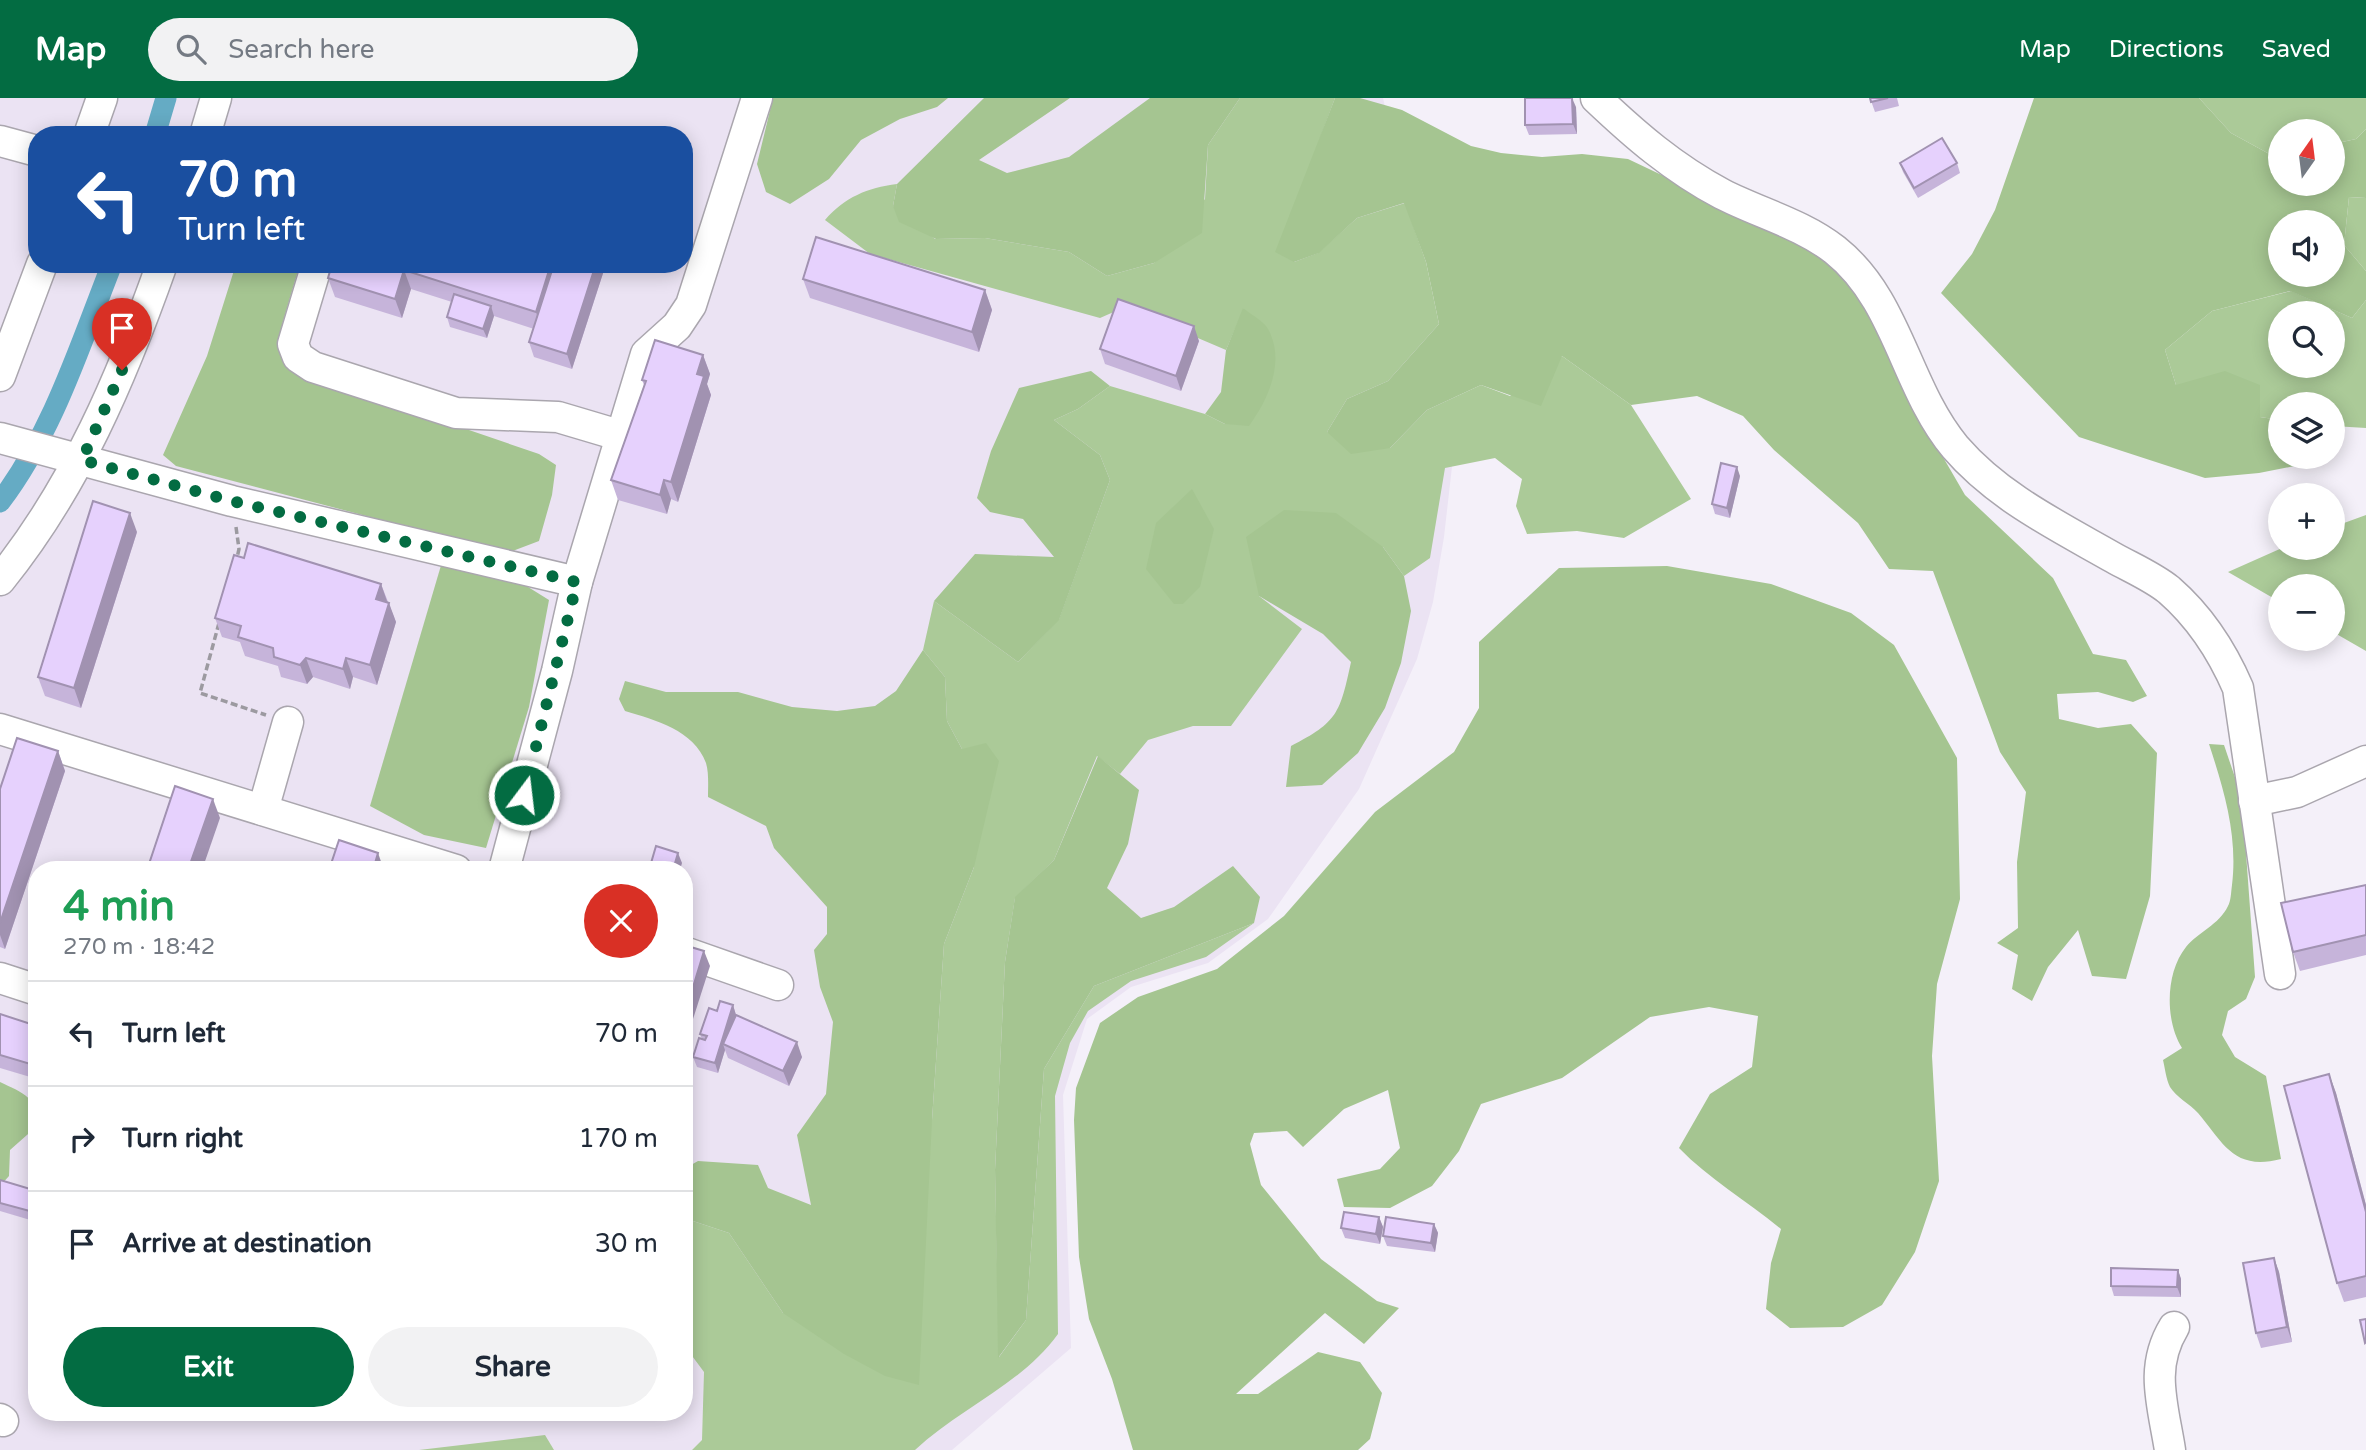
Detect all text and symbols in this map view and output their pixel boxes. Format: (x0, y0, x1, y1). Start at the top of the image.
search box (148, 18, 638, 81)
text: Map (35, 30, 106, 69)
icon: search (172, 30, 210, 68)
text: Search here (228, 34, 374, 65)
text: Map (2019, 35, 2071, 64)
text: Directions (2109, 35, 2224, 64)
text: Saved (2262, 35, 2331, 64)
north arrow (2268, 119, 2345, 196)
map controls (2268, 119, 2345, 651)
text: 70 m (178, 151, 297, 210)
icon: left (63, 154, 154, 245)
button: sound (2268, 210, 2345, 287)
text: Turn left (178, 211, 305, 249)
pin (92, 298, 152, 370)
button: search (2268, 301, 2345, 378)
icon: arrive (103, 309, 141, 347)
button: layers (2268, 392, 2345, 469)
button: + (2268, 483, 2345, 560)
button: − (2268, 574, 2345, 651)
position arrow (487, 758, 561, 832)
text: 4 min (63, 881, 175, 932)
button: close (584, 884, 658, 958)
text: 270 m · 18:42 (63, 933, 215, 961)
icon: left (63, 1015, 101, 1053)
text: Turn left (122, 1018, 225, 1049)
text: 70 m (595, 1018, 658, 1049)
icon: right (63, 1120, 101, 1158)
text: Turn right (122, 1123, 243, 1154)
text: 170 m (578, 1123, 658, 1154)
icon: arrive (63, 1225, 101, 1263)
text: Arrive at destination (122, 1228, 372, 1259)
text: 30 m (595, 1228, 658, 1259)
button: Exit (63, 1327, 354, 1407)
button: Share (368, 1327, 658, 1407)

